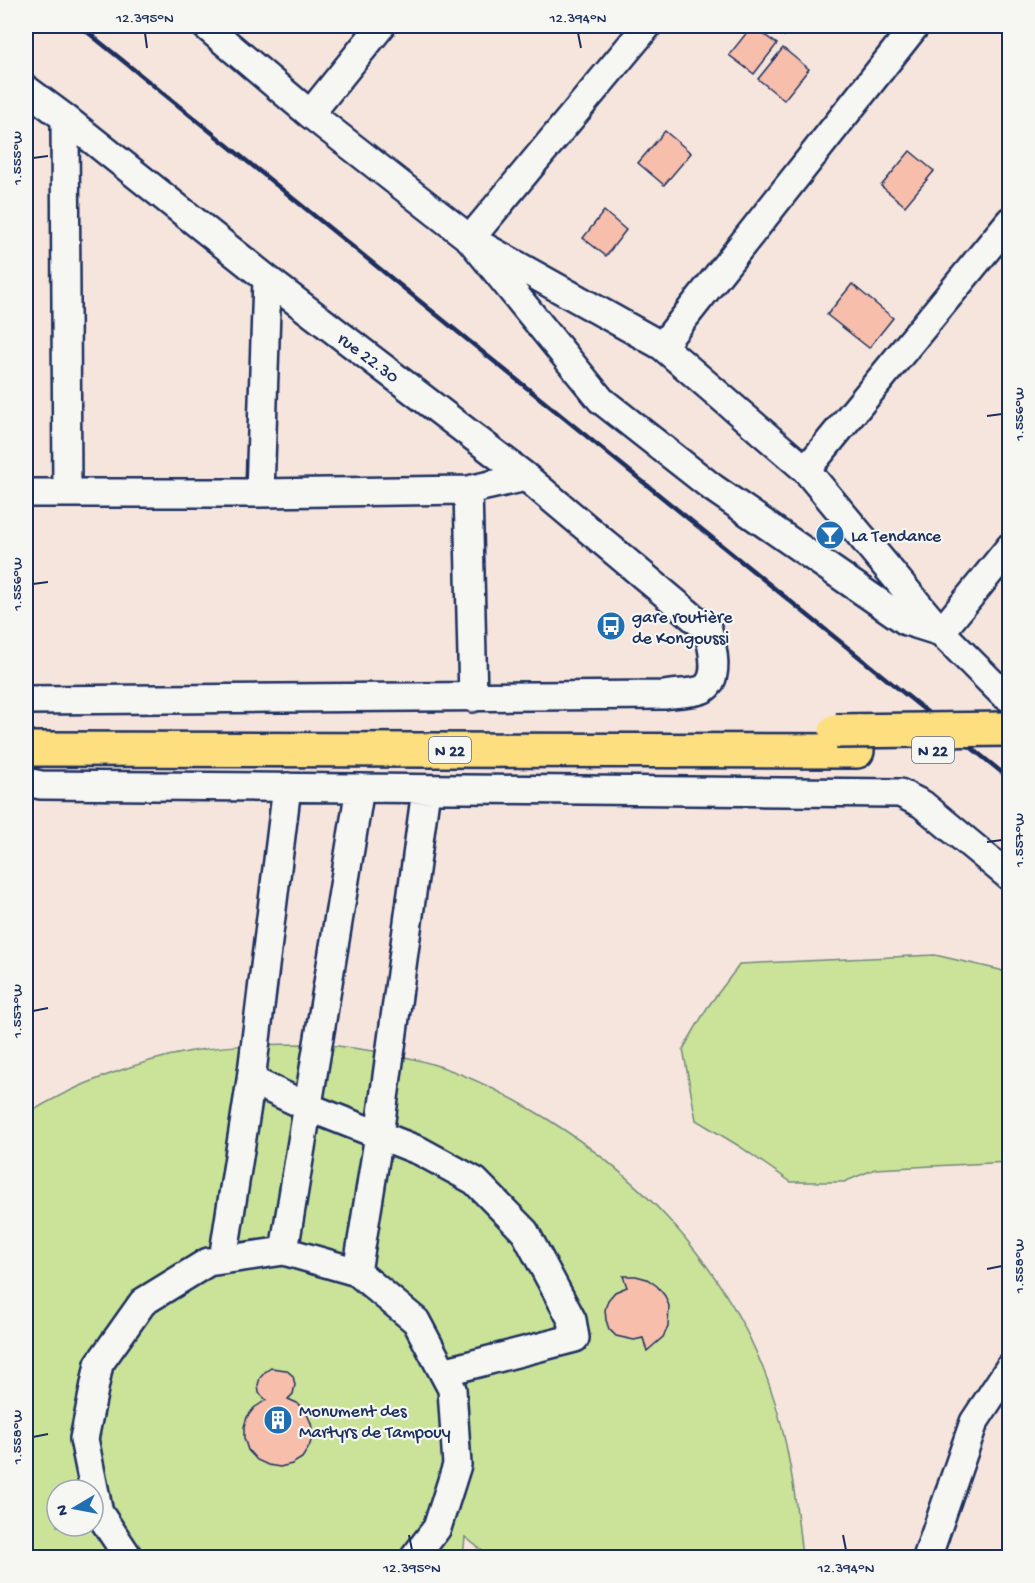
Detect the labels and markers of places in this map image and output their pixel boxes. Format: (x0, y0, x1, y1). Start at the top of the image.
bar icon: La Tendance (814, 519, 846, 551)
place label: La Tendance (851, 527, 942, 548)
place label: gare routière de Kongoussi (632, 608, 733, 650)
bus stop icon: gare routière de Kongoussi (595, 610, 627, 642)
place label: Monument des Martyrs de Tampouy (299, 1402, 451, 1444)
building icon: Monument des Martyrs de Tampouy (262, 1404, 294, 1436)

